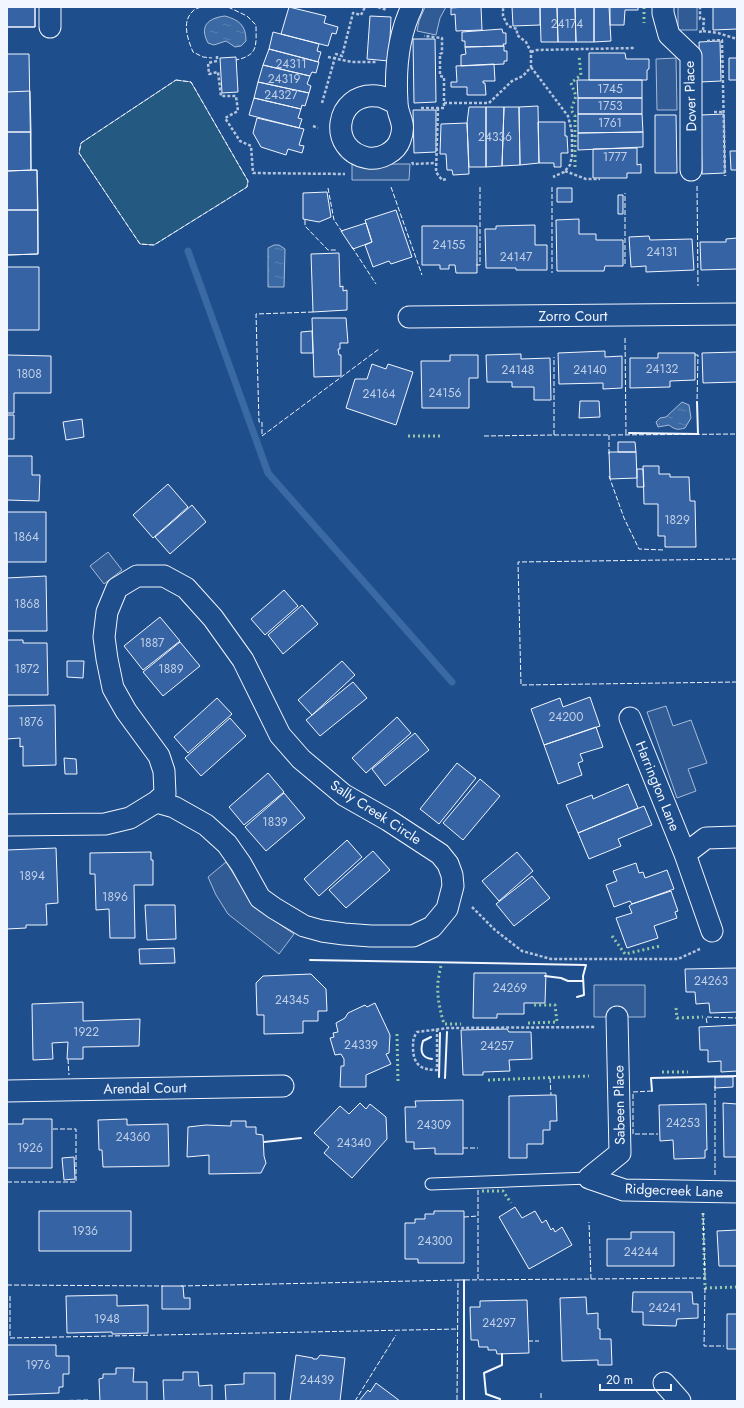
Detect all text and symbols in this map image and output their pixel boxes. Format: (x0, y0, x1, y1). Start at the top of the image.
house number: 24174 (551, 15, 583, 33)
house number: 24311 (275, 55, 307, 73)
street label: Dover Place (679, 60, 701, 132)
house number: 24319 (268, 70, 300, 88)
house number: 1745 (597, 80, 623, 98)
house number: 24327 (264, 86, 298, 104)
house number: 1753 (597, 97, 623, 115)
house number: 1761 (598, 114, 622, 132)
house number: 24336 (478, 128, 512, 146)
house number: 1777 (603, 148, 628, 166)
house number: 24155 (433, 236, 466, 254)
house number: 24131 (646, 243, 678, 261)
house number: 24147 (500, 248, 533, 266)
street label: Zorro Court (539, 306, 608, 326)
house number: 24132 (646, 360, 678, 378)
house number: 24148 (502, 361, 534, 379)
house number: 24140 (573, 361, 607, 379)
house number: 1808 (16, 365, 42, 383)
house number: 24156 (429, 384, 462, 402)
house number: 24164 (362, 385, 396, 403)
house number: 1829 (664, 511, 690, 529)
house number: 1864 (13, 528, 39, 546)
house number: 1868 (14, 595, 40, 613)
house number: 1887 (140, 634, 165, 652)
house number: 1872 (15, 660, 40, 678)
house number: 1889 (158, 660, 184, 678)
house number: 24200 (548, 708, 584, 726)
house number: 1876 (19, 713, 44, 731)
street label: Harrington Lane (631, 738, 685, 834)
street label: Sally Creek Circle (326, 775, 426, 849)
house number: 1839 (262, 813, 288, 831)
house number: 1894 (19, 867, 45, 885)
house number: 1896 (102, 888, 128, 906)
house number: 24263 (694, 972, 729, 990)
house number: 24269 (493, 979, 527, 997)
house number: 24345 (275, 991, 309, 1009)
house number: 1922 (73, 1023, 99, 1041)
house number: 24339 (344, 1036, 378, 1054)
house number: 24257 (480, 1037, 515, 1055)
street label: Sabeen Place (608, 1065, 630, 1145)
street label: Arendal Court (103, 1077, 187, 1099)
house number: 24253 (666, 1114, 700, 1132)
house number: 24309 (417, 1116, 451, 1134)
house number: 24360 (116, 1128, 150, 1146)
house number: 24340 (337, 1134, 371, 1152)
house number: 1926 (17, 1139, 43, 1157)
street label: Ridgecreek Lane (625, 1178, 723, 1202)
house number: 1936 (72, 1222, 98, 1240)
house number: 24300 (418, 1232, 452, 1250)
house number: 24244 (624, 1243, 658, 1261)
house number: 24241 (648, 1299, 682, 1317)
house number: 1948 (94, 1310, 120, 1328)
house number: 24297 (482, 1314, 516, 1332)
house number: 1976 (25, 1356, 51, 1374)
scale bar (600, 1366, 671, 1392)
house number: 24439 (300, 1371, 334, 1389)
text: 20 m (606, 1371, 633, 1389)

